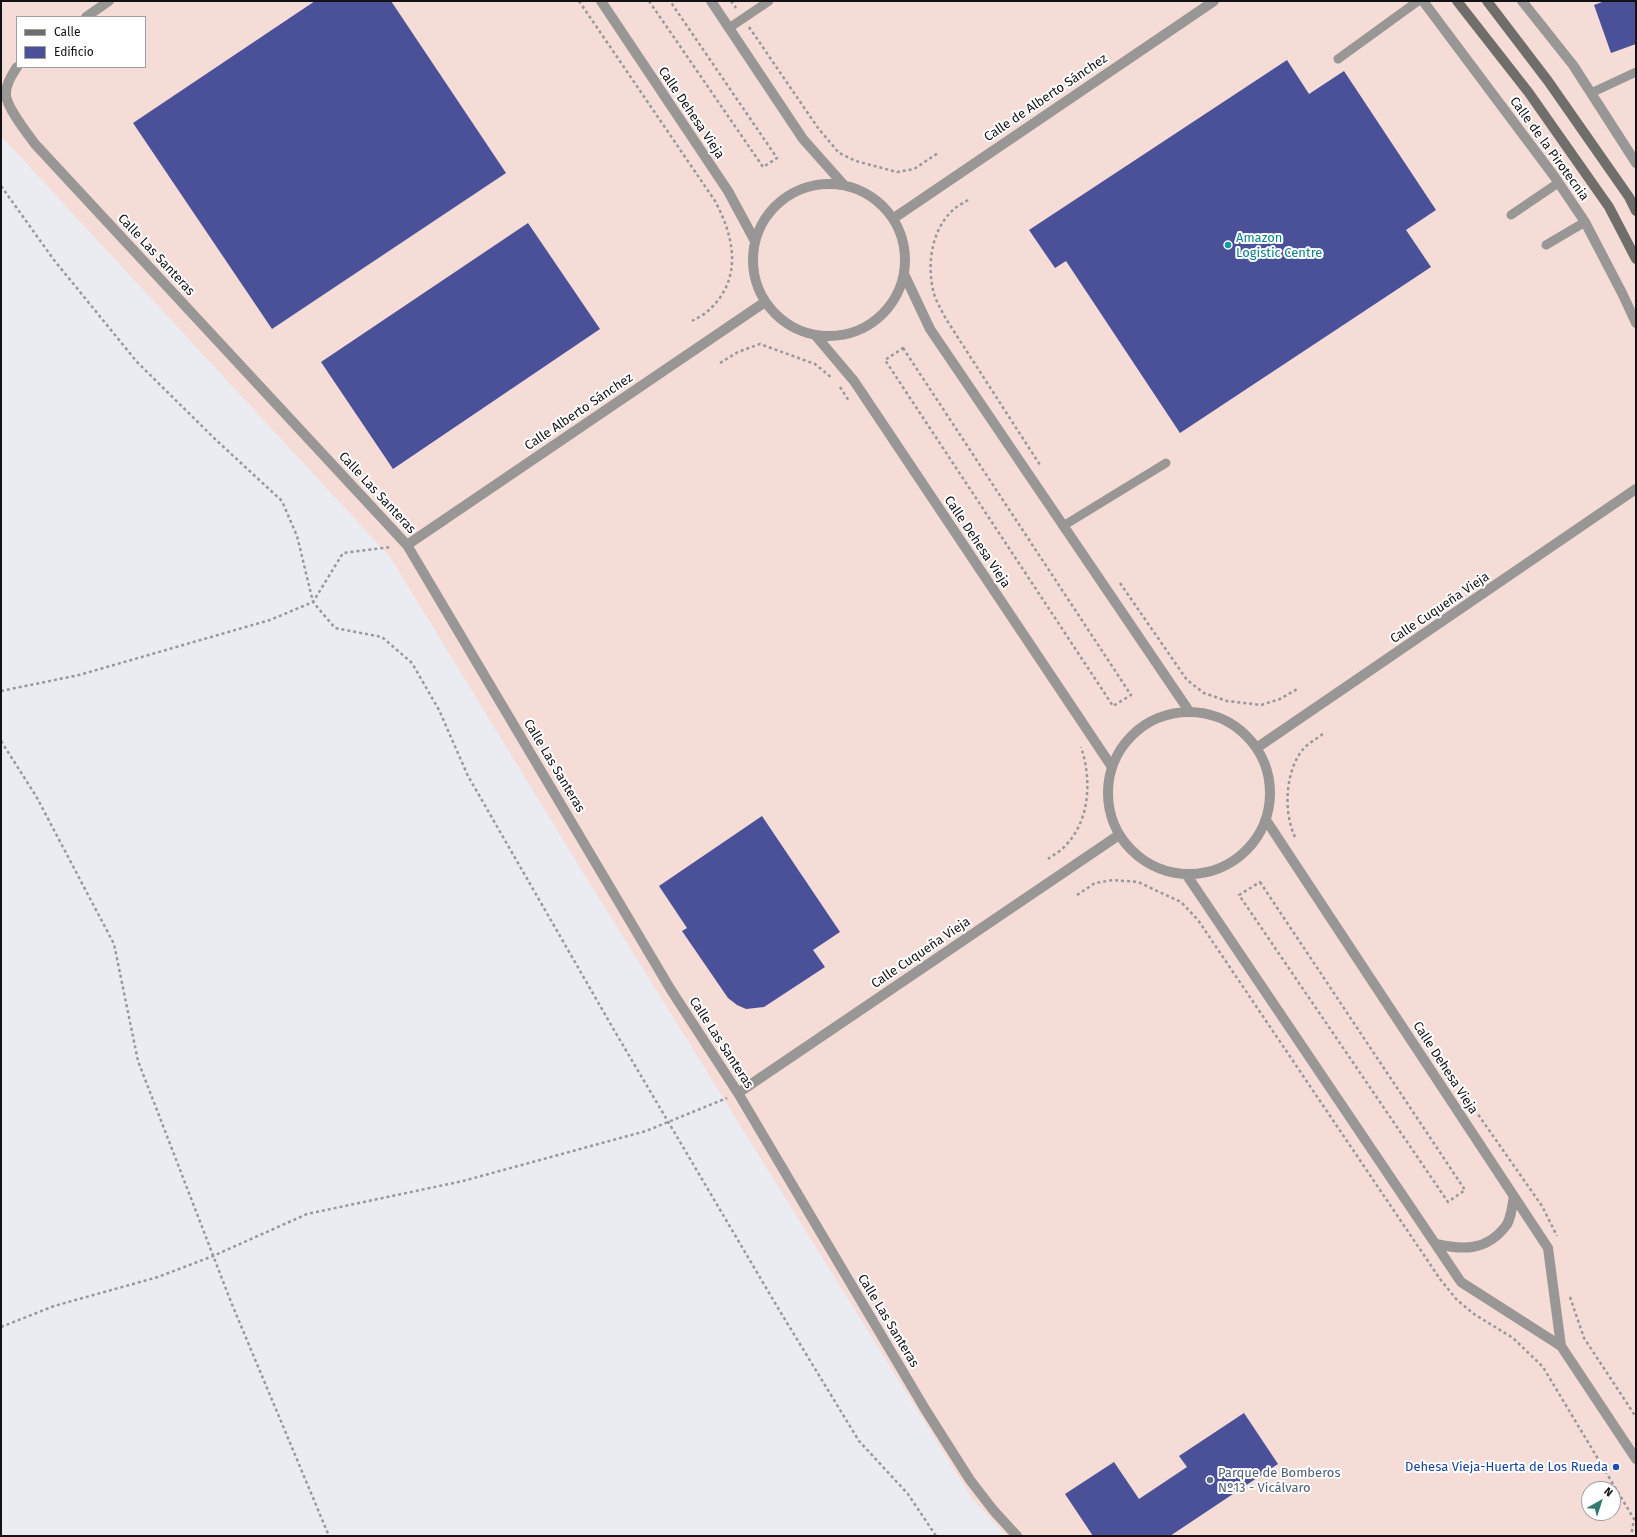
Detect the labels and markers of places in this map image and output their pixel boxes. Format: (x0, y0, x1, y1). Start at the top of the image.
place label: Amazon Logistic Centre (1236, 230, 1322, 261)
marker: Amazon Logistic Centre (1223, 240, 1233, 250)
place label: Dehesa Vieja-Huerta de Los Rueda (1405, 1459, 1608, 1475)
marker: Dehesa Vieja-Huerta de Los Rueda (1611, 1462, 1621, 1472)
place label: Parque de Bomberos Nº13 - Vicálvaro (1218, 1465, 1340, 1496)
marker: Parque de Bomberos Nº13 - Vicálvaro (1205, 1475, 1215, 1485)

